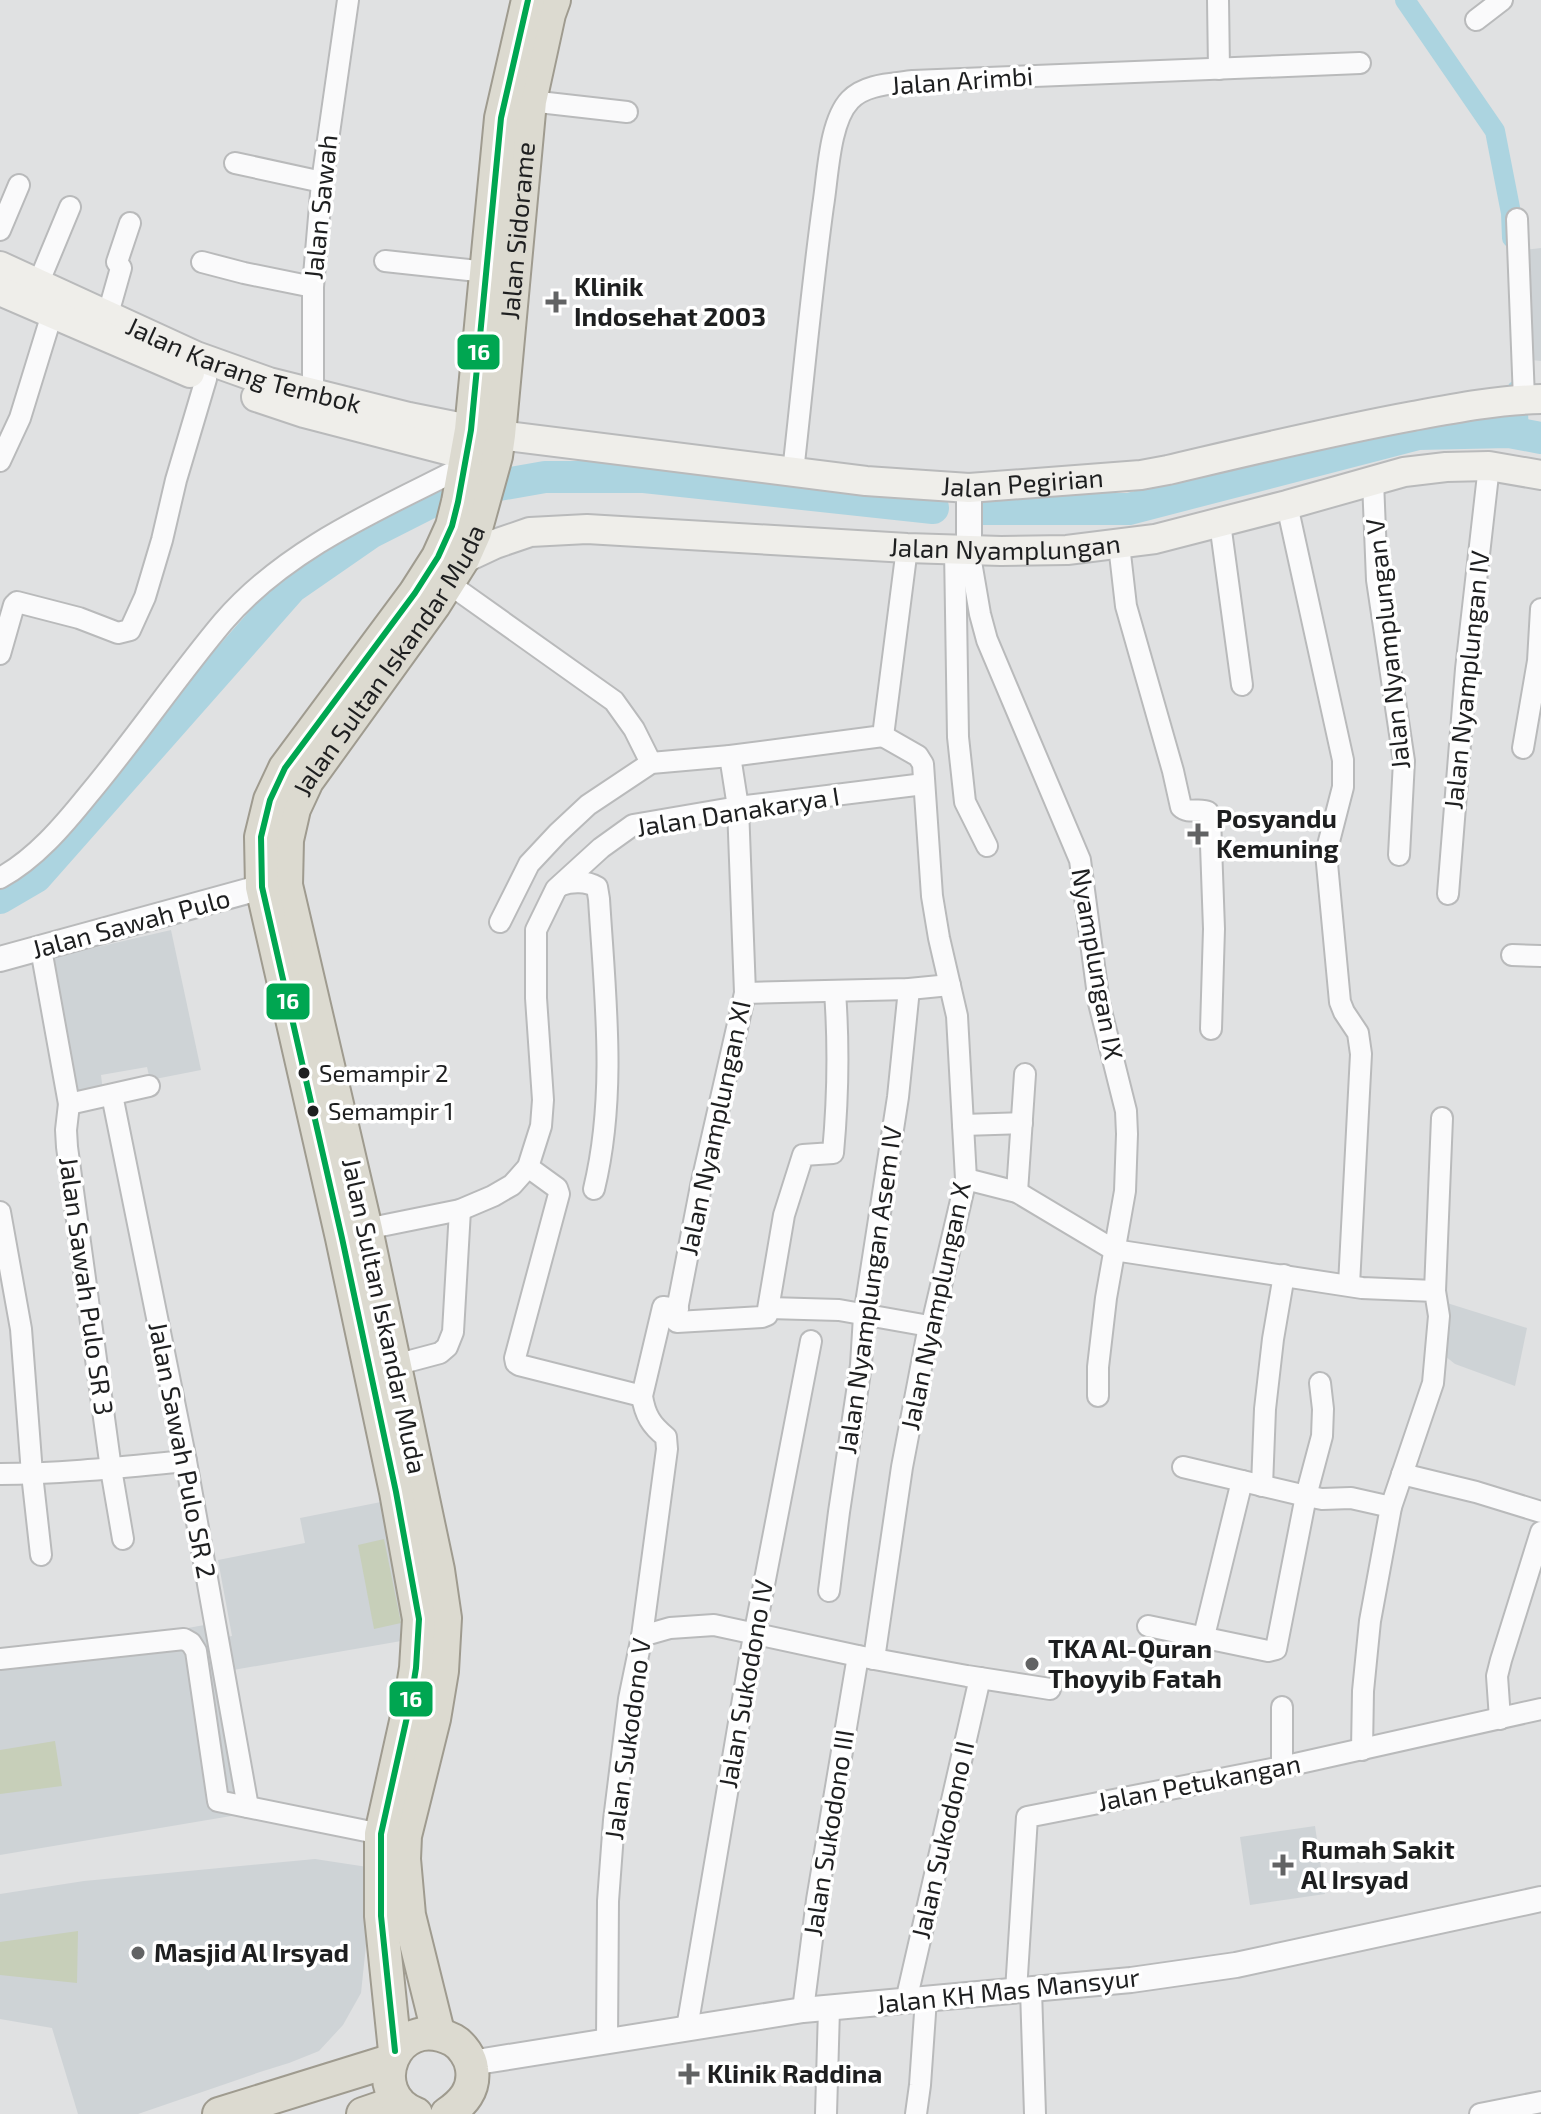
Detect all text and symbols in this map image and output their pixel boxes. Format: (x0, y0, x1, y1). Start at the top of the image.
street label: Jalan Arimbi (890, 59, 1034, 100)
street label: Jalan Sawah (296, 133, 343, 281)
street label: Jalan Sidorame (493, 141, 540, 321)
place label: Klinik Indosehat 2003 (574, 270, 766, 331)
marker: Klinik Indosehat 2003 (545, 291, 567, 313)
street label: Jalan Karang Tembok (122, 309, 365, 418)
line badge: 16 (456, 333, 501, 371)
text: 16 (468, 338, 490, 364)
street label: Jalan Pegirian (941, 461, 1105, 502)
street label: Jalan Nyamplungan V (1358, 517, 1415, 771)
street label: Jalan Sultan Iskandar Muda (285, 519, 490, 801)
street label: Jalan Nyamplungan (888, 526, 1122, 565)
street label: Jalan Nyamplungan IV (1437, 549, 1495, 811)
street label: Jalan Danakarya I (634, 779, 842, 842)
place label: Posyandu Kemuning (1216, 802, 1339, 863)
marker: Posyandu Kemuning (1187, 823, 1209, 845)
street label: Nyamplungan IX (1066, 866, 1131, 1062)
street label: Jalan Sawah Pulo (28, 881, 233, 964)
line badge: 16 (265, 982, 311, 1021)
text: 16 (277, 987, 299, 1013)
street label: Jalan Nyamplungan XI (671, 997, 756, 1258)
place label: Semampir 2 (319, 1058, 448, 1087)
marker: Semampir 2 (296, 1065, 312, 1081)
place label: Semampir 1 (328, 1096, 453, 1125)
marker: Semampir 1 (305, 1103, 321, 1119)
street label: Jalan Nyamplungan Asem IV (830, 1123, 907, 1456)
street label: Jalan Sawah Pulo SR 3 (54, 1155, 121, 1417)
street label: Jalan Sultan Iskandar Muda (337, 1155, 434, 1477)
street label: Jalan Nyamplungan X (893, 1179, 976, 1433)
street label: Jalan Sawah Pulo SR 2 (143, 1319, 224, 1581)
street label: Jalan Sukodono IV (711, 1577, 778, 1790)
place label: TKA Al-Quran Thoyyib Fatah (1048, 1632, 1222, 1694)
street label: Jalan Sukodono V (597, 1636, 656, 1842)
marker: TKA Al-Quran Thoyyib Fatah (1023, 1655, 1041, 1673)
line badge: 16 (388, 1680, 434, 1718)
text: 16 (400, 1685, 422, 1711)
street label: Jalan Sukodono III (796, 1727, 859, 1938)
street label: Jalan Sukodono II (904, 1738, 979, 1942)
street label: Jalan Petukangan (1095, 1747, 1303, 1816)
place label: Rumah Sakit Al Irsyad (1301, 1833, 1455, 1895)
marker: Rumah Sakit Al Irsyad (1272, 1854, 1294, 1876)
place label: Masjid Al Irsyad (154, 1936, 349, 1968)
marker: Masjid Al Irsyad (129, 1944, 147, 1962)
street label: Jalan KH Mas Mansyur (874, 1960, 1141, 2019)
place label: Klinik Raddina (707, 2057, 882, 2088)
marker: Klinik Raddina (678, 2063, 700, 2085)

